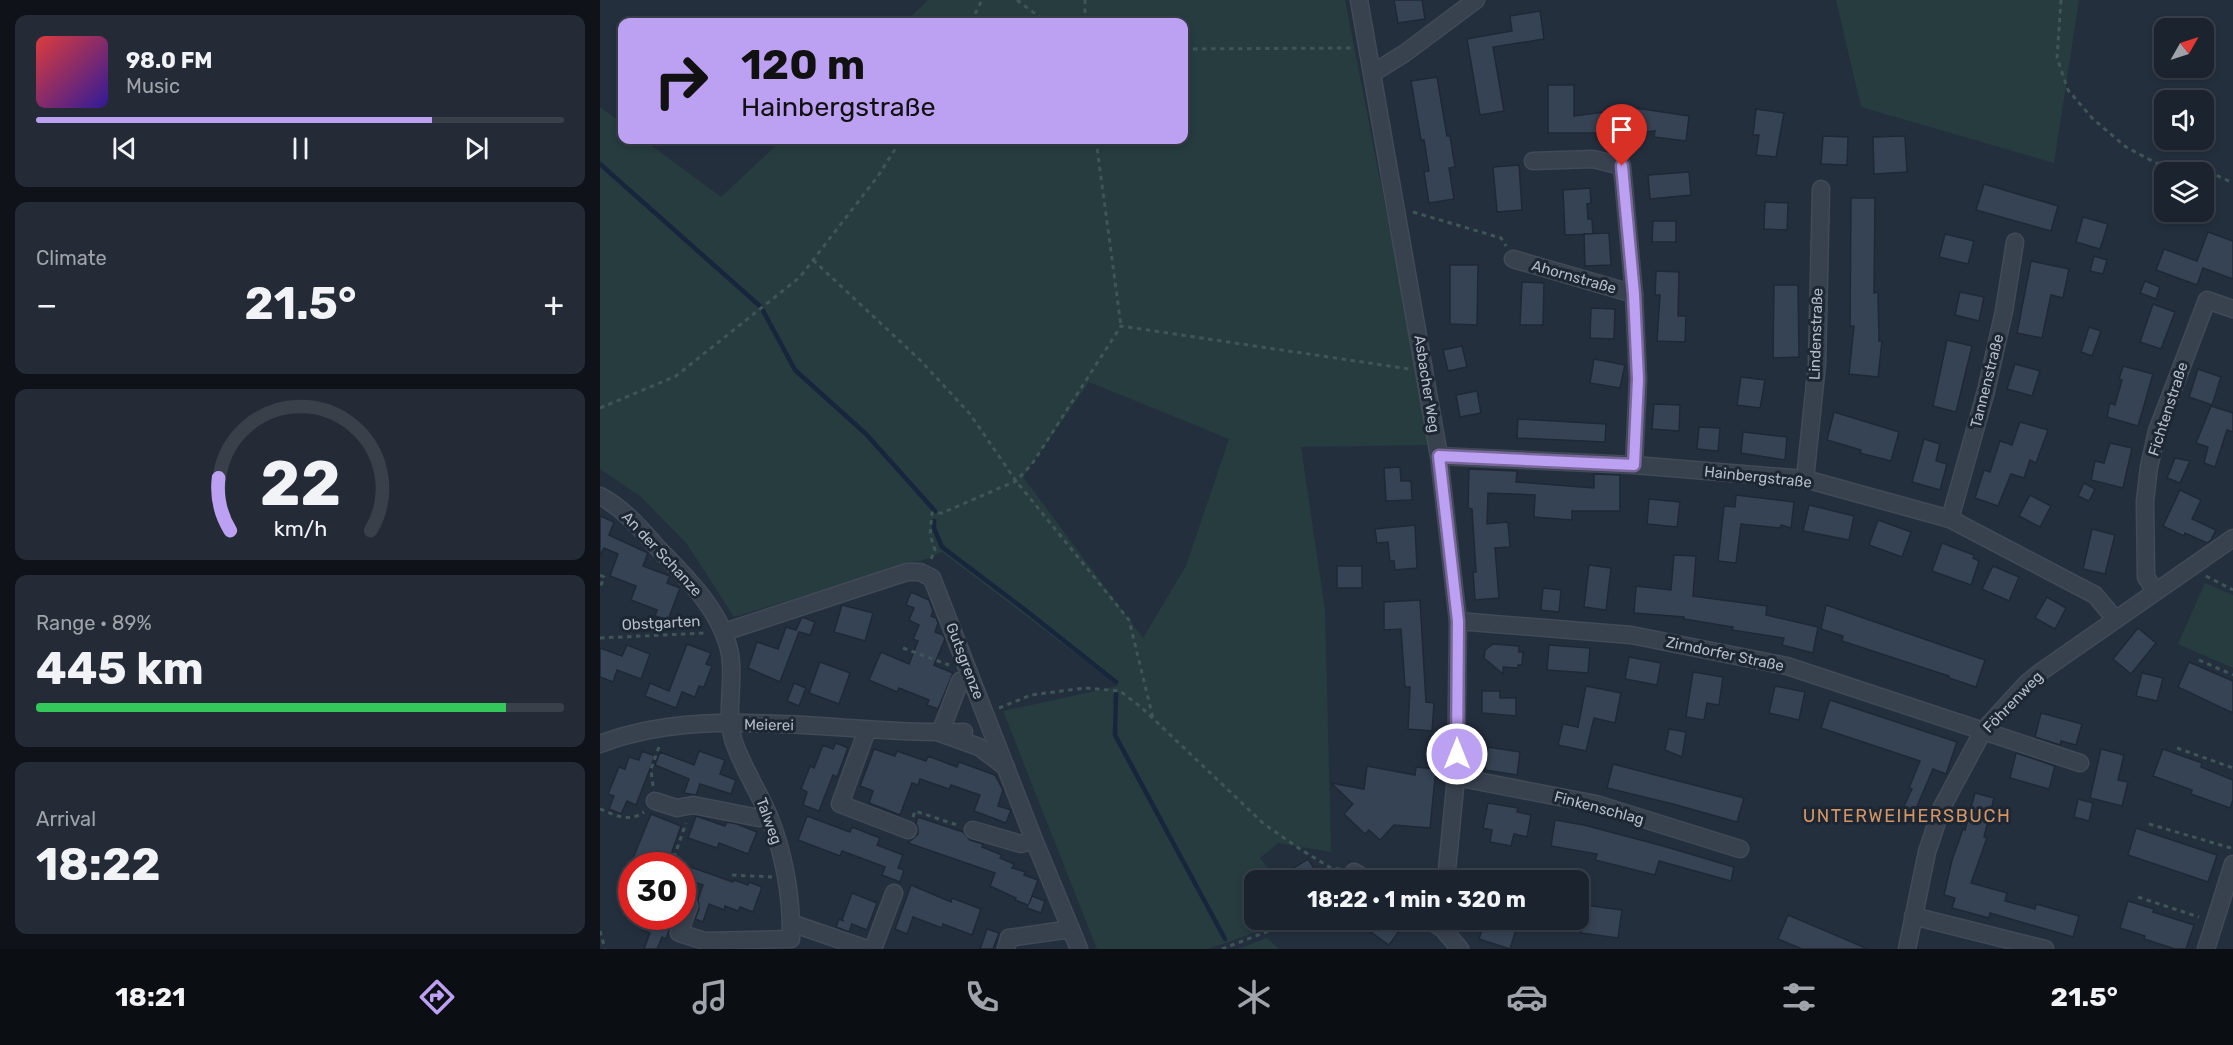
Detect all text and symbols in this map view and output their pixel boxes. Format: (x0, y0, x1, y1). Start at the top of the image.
north arrow (2154, 18, 2214, 78)
map controls (2154, 18, 2214, 222)
text: 120 m (741, 40, 865, 90)
icon: right (642, 42, 720, 120)
text: 98.0 FM (126, 47, 212, 74)
text: Music (126, 74, 180, 98)
button: sound (2154, 90, 2214, 150)
text: Hainbergstraße (741, 91, 936, 123)
pin (1596, 104, 1647, 166)
icon: arrive (1605, 113, 1638, 146)
icon: previous (108, 132, 141, 165)
icon: pause (284, 132, 317, 165)
icon: next (460, 132, 493, 165)
button: layers (2154, 162, 2214, 222)
text: Climate (36, 246, 107, 270)
street label: Ahornstraße (1530, 256, 1618, 298)
text: 21.5° (244, 277, 356, 330)
text: − (36, 285, 57, 324)
text: + (543, 285, 564, 324)
street label: Lindenstraße (1805, 288, 1827, 380)
street label: Tannenstraße (1967, 332, 2007, 430)
street label: Asbacher Weg (1410, 334, 1444, 434)
street label: Fichtenstraße (2144, 360, 2192, 458)
text: 22 (259, 448, 341, 522)
street label: Hainbergstraße (1703, 462, 1813, 492)
street label: An der Schanze (618, 508, 706, 600)
text: km/h (273, 517, 327, 542)
text: Range · 89% (36, 611, 152, 635)
street label: Obstgarten (621, 612, 701, 634)
street label: Gutsgrenze (942, 620, 988, 702)
street label: Zirndorfer Straße (1664, 633, 1786, 675)
text: 445 km (36, 642, 204, 695)
street label: Föhrenweg (1979, 668, 2047, 736)
street label: Meierei (744, 716, 794, 734)
position arrow (1425, 722, 1489, 786)
street label: Finkenschlag (1552, 787, 1646, 829)
street label: Talweg (752, 795, 786, 847)
district label: UNTERWEIHERSBUCH (1803, 805, 2011, 827)
text: Arrival (36, 807, 96, 831)
text: 18:22 (36, 838, 160, 891)
speed limit sign: 30 (618, 852, 696, 930)
text: 18:22 · 1 min · 320 m (1307, 886, 1526, 913)
icon: directions (416, 976, 458, 1018)
icon: music (689, 976, 731, 1018)
icon: phone (961, 976, 1003, 1018)
icon: climate (1233, 976, 1275, 1018)
icon: car (1506, 976, 1548, 1018)
icon: filters (1778, 976, 1820, 1018)
text: 18:21 (115, 981, 186, 1013)
text: 21.5° (2051, 981, 2118, 1013)

